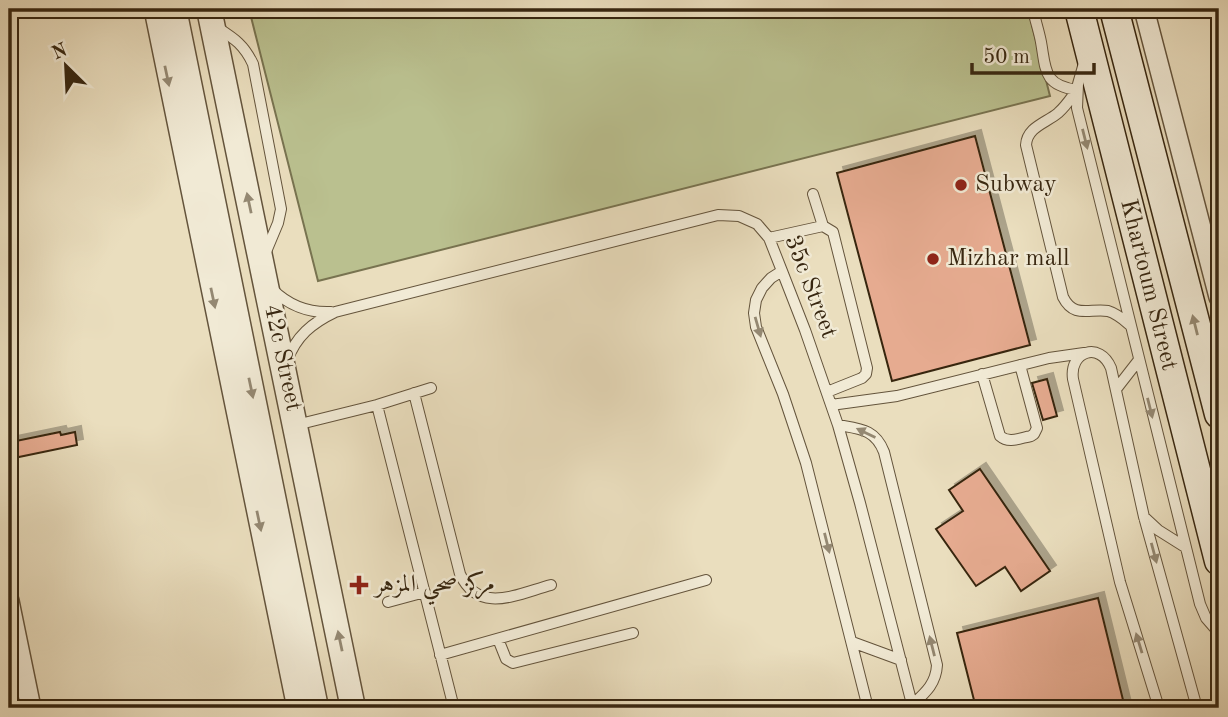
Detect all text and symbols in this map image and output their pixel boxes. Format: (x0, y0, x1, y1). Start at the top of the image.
north arrow (32, 32, 102, 102)
scale bar (972, 32, 1095, 76)
text: N (50, 41, 71, 64)
text: 50 m (983, 47, 1030, 68)
one-way arrow (162, 65, 173, 87)
one-way arrow (1080, 128, 1091, 150)
place label: Subway (975, 173, 1057, 197)
marker: Subway (953, 177, 969, 193)
one-way arrow (244, 192, 255, 214)
street label: Khartoum Street (1115, 197, 1181, 373)
street label: 35c Street (779, 232, 841, 342)
place label: Mizhar mall (947, 247, 1070, 271)
marker: Mizhar mall (925, 251, 941, 267)
one-way arrow (208, 287, 219, 309)
street label: 42c Street (259, 302, 305, 414)
one-way arrow (1189, 314, 1200, 336)
one-way arrow (753, 317, 763, 338)
one-way arrow (246, 377, 257, 399)
one-way arrow (1145, 397, 1156, 419)
one-way arrow (856, 428, 876, 440)
one-way arrow (253, 510, 264, 532)
one-way arrow (822, 533, 833, 555)
one-way arrow (1149, 543, 1160, 565)
place label: مركز صحي المزهر (372, 570, 495, 606)
marker: مركز صحي المزهر (349, 575, 369, 595)
one-way arrow (334, 630, 345, 652)
one-way arrow (1133, 632, 1143, 653)
one-way arrow (926, 635, 937, 657)

